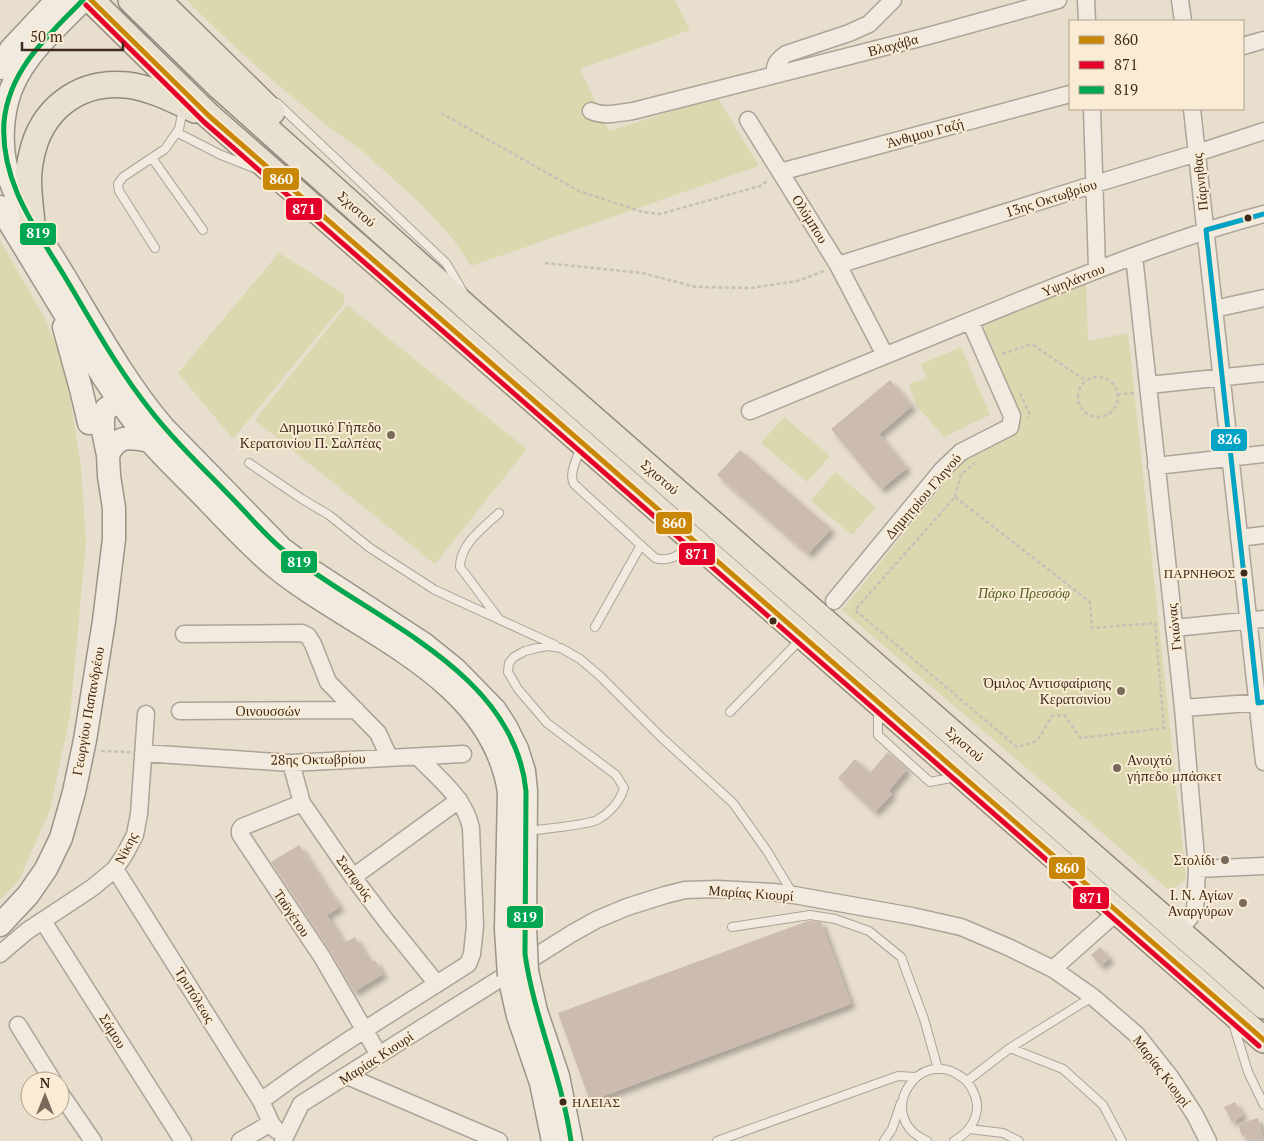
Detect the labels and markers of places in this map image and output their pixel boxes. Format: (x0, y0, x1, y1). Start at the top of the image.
unlabelled marker (1243, 213, 1253, 223)
place label: Δημοτικό Γήπεδο Κερατσινίου Π. Σαλπέας (240, 417, 381, 452)
marker: Δημοτικό Γήπεδο Κερατσινίου Π. Σαλπέας (385, 429, 397, 441)
place label: ΠΑΡΝΗΘΟΣ (1164, 564, 1235, 582)
marker: ΠΑΡΝΗΘΟΣ (1239, 568, 1249, 578)
unlabelled marker (768, 616, 778, 626)
place label: Όμιλος Αντισφαίρισης Κερατσινίου (983, 673, 1111, 708)
marker: Όμιλος Αντισφαίρισης Κερατσινίου (1115, 685, 1127, 697)
place label: Ανοιχτό γήπεδο μπάσκετ (1126, 750, 1222, 785)
marker: Ανοιχτό γήπεδο μπάσκετ (1111, 762, 1123, 774)
place label: Στολίδι (1174, 850, 1215, 869)
marker: Στολίδι (1219, 854, 1231, 866)
place label: Ι. Ν. Αγίων Αναργύρων (1168, 885, 1233, 920)
marker: Ι. Ν. Αγίων Αναργύρων (1237, 897, 1249, 909)
place label: ΗΛΕΙΑΣ (572, 1093, 620, 1111)
marker: ΗΛΕΙΑΣ (558, 1097, 568, 1107)

